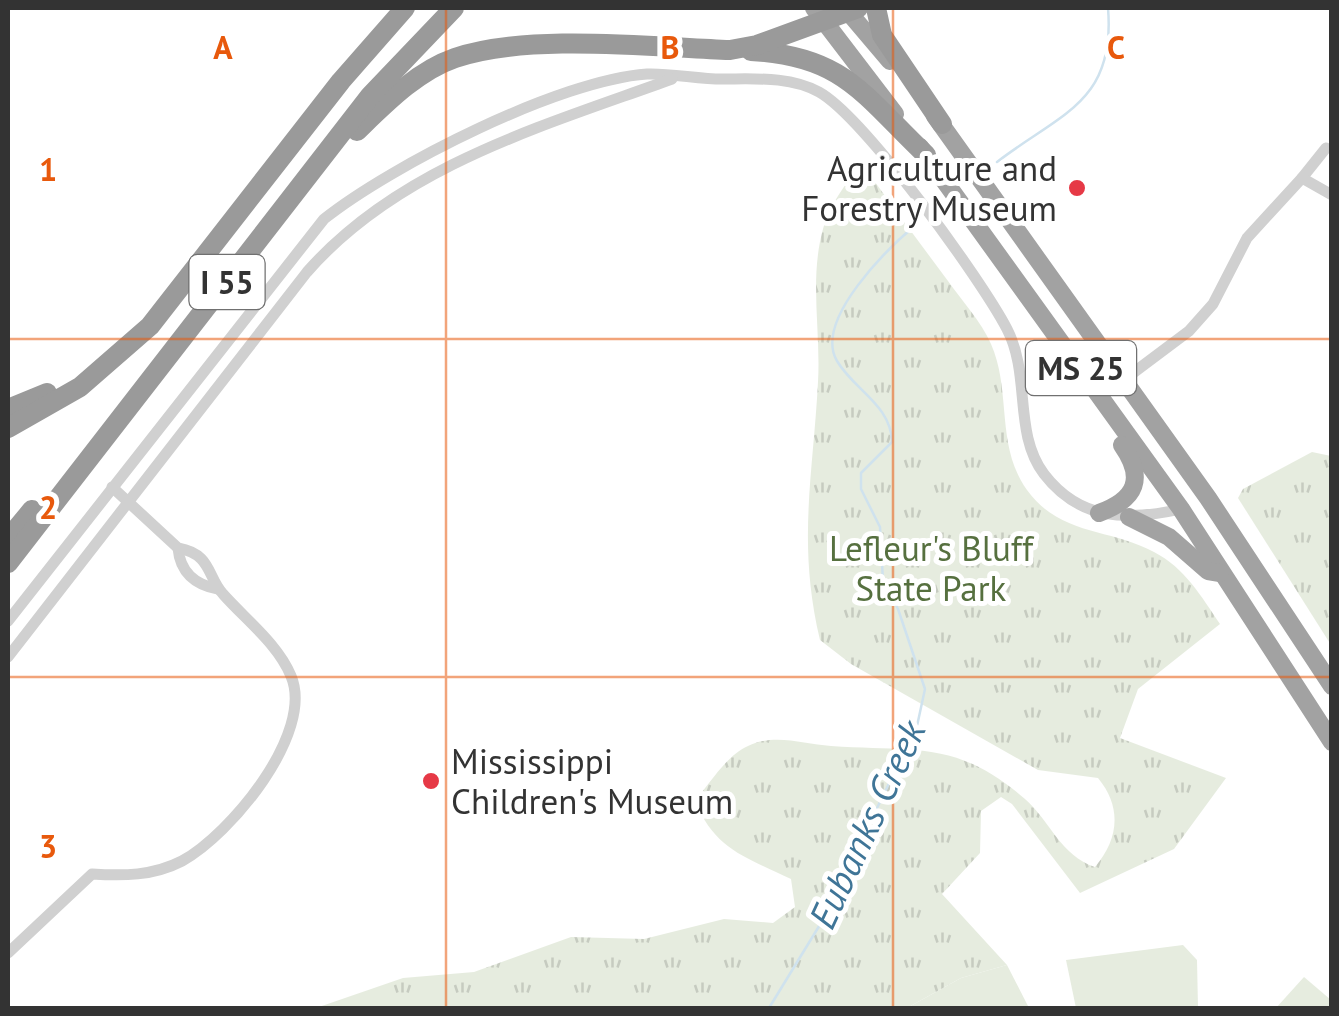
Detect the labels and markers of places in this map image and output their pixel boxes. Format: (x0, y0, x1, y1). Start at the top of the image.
place label: Agriculture and Forestry Museum (801, 145, 1057, 231)
marker: Agriculture and Forestry Museum (1066, 177, 1088, 199)
place label: Mississippi Children's Museum (451, 738, 733, 824)
marker: Mississippi Children's Museum (420, 770, 442, 792)

